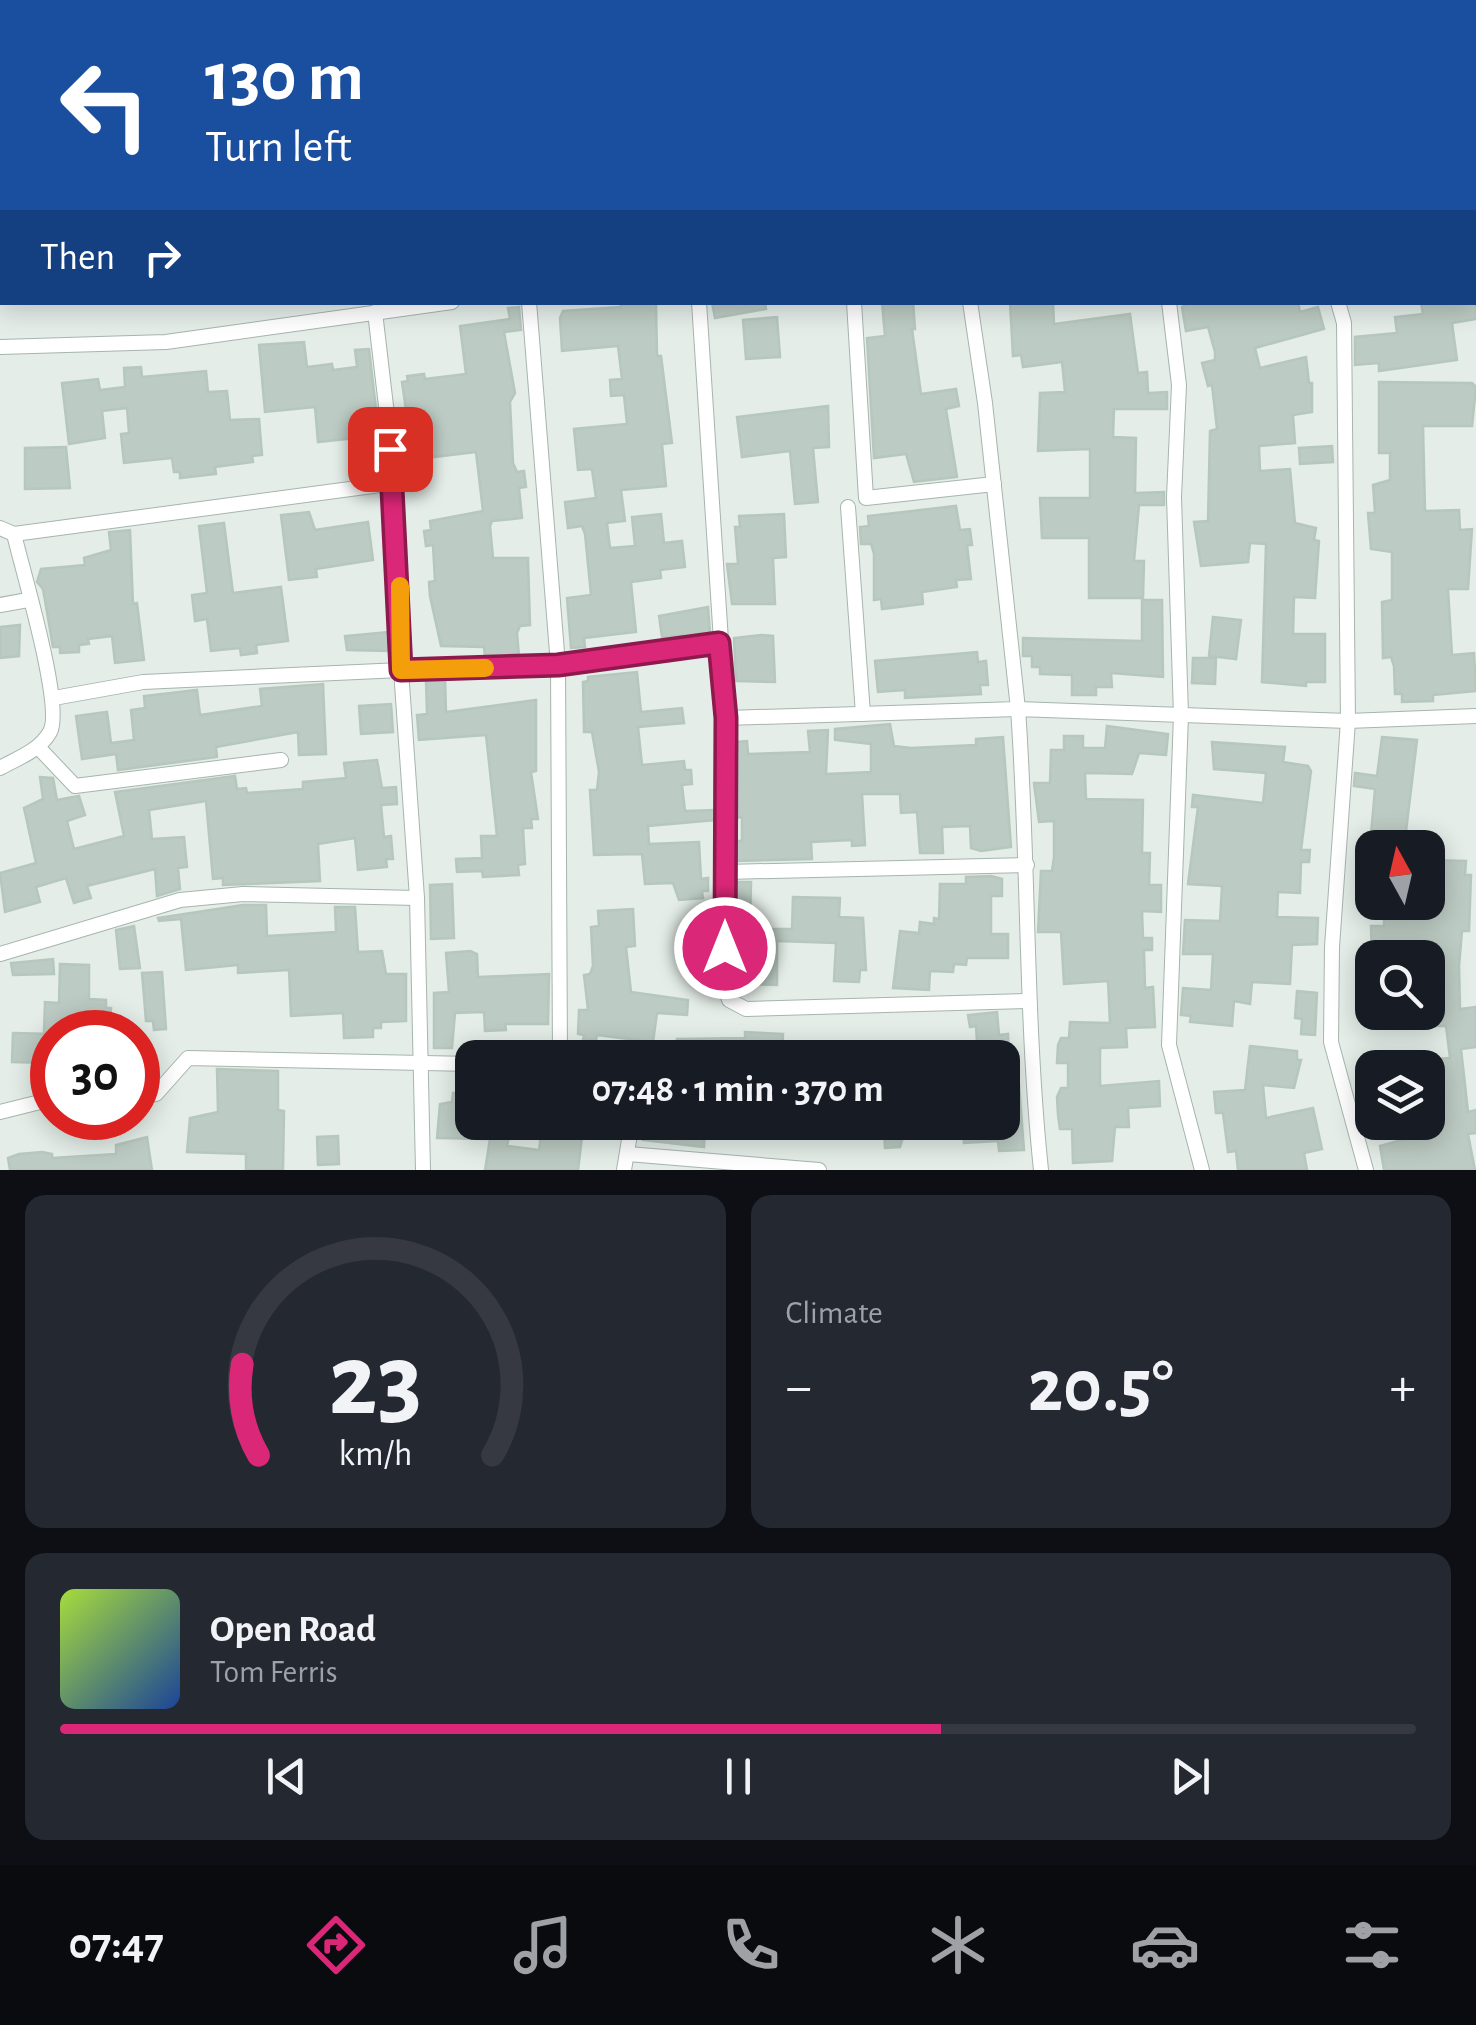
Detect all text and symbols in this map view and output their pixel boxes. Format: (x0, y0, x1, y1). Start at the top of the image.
icon: left (40, 40, 170, 170)
text: 130 m (205, 43, 364, 113)
text: Turn left (205, 125, 352, 170)
icon: right (135, 230, 190, 285)
text: Then (40, 239, 115, 277)
pin (348, 407, 433, 492)
icon: arrive (363, 422, 418, 477)
north arrow (1355, 830, 1445, 920)
map controls (1355, 830, 1445, 1140)
position arrow (673, 896, 777, 1000)
button: search (1355, 940, 1445, 1030)
speed limit sign: 30 (30, 1010, 160, 1140)
button: layers (1355, 1050, 1445, 1140)
text: 07:48 · 1 min · 370 m (591, 1071, 884, 1109)
text: Climate (786, 1297, 883, 1329)
text: 23 (328, 1330, 422, 1434)
text: 20.5° (1028, 1350, 1174, 1425)
text: − (786, 1360, 812, 1415)
text: + (1390, 1360, 1416, 1415)
text: km/h (338, 1436, 412, 1472)
text: Open Road (210, 1611, 376, 1649)
text: Tom Ferris (210, 1656, 338, 1688)
icon: previous (259, 1749, 314, 1804)
icon: pause (711, 1749, 766, 1804)
icon: next (1163, 1749, 1218, 1804)
icon: directions (301, 1910, 371, 1980)
icon: music (508, 1910, 578, 1980)
icon: phone (716, 1910, 786, 1980)
icon: climate (923, 1910, 993, 1980)
icon: car (1130, 1910, 1200, 1980)
icon: filters (1337, 1910, 1407, 1980)
text: 07:47 (69, 1922, 164, 1967)

